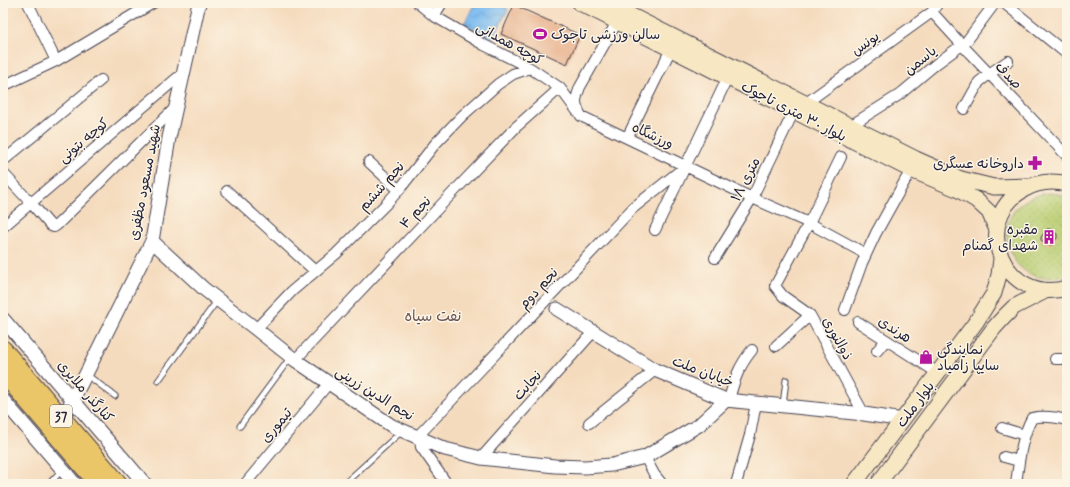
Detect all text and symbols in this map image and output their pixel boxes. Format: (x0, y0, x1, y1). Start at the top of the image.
street label: کوچه همدانی (473, 18, 546, 70)
sports icon: سالن ورزشی تاجوک (532, 26, 548, 42)
place label: سالن ورزشی تاجوک (551, 26, 660, 44)
street label: یونس (848, 28, 883, 60)
street label: یاسمن (901, 42, 941, 79)
street label: صدف (991, 58, 1026, 93)
street label: بلوار ۳۰ متری تاجوک (738, 78, 849, 146)
street label: کوچه بتونی (55, 114, 113, 167)
street label: ورزشگاه (629, 118, 676, 153)
street label: شهید مسعود مظفری (125, 123, 165, 242)
street label: ۱۸ متری (727, 154, 765, 205)
place label: داروخانه عسگری (933, 155, 1024, 173)
pharmacy icon: داروخانه عسگری (1027, 155, 1043, 171)
street label: نجم ششم (355, 158, 410, 216)
street label: نجم ۴ (396, 193, 436, 233)
place label: مقبره شهدای گمنام (962, 221, 1038, 256)
building icon: مقبره شهدای گمنام (1041, 229, 1057, 245)
street label: نجم دوم (515, 264, 563, 314)
district label: نفت سیاه (405, 307, 461, 327)
street label: هرندی (874, 312, 914, 347)
street label: ذوالنوری (818, 314, 856, 363)
place label: نمایندگی سایپا زامیاد (937, 341, 999, 375)
shop icon: نمایندگی سایپا زامیاد (918, 349, 934, 365)
street label: خیابان ملت (669, 352, 736, 392)
street label: کنارگذر ملایری (53, 357, 117, 427)
street label: نجم الدین زرینی (331, 363, 417, 426)
street label: نجابت (510, 367, 546, 404)
street label: بلوار ملت (893, 378, 939, 431)
street label: تیموری (257, 404, 297, 447)
road number: 37 (50, 405, 72, 427)

